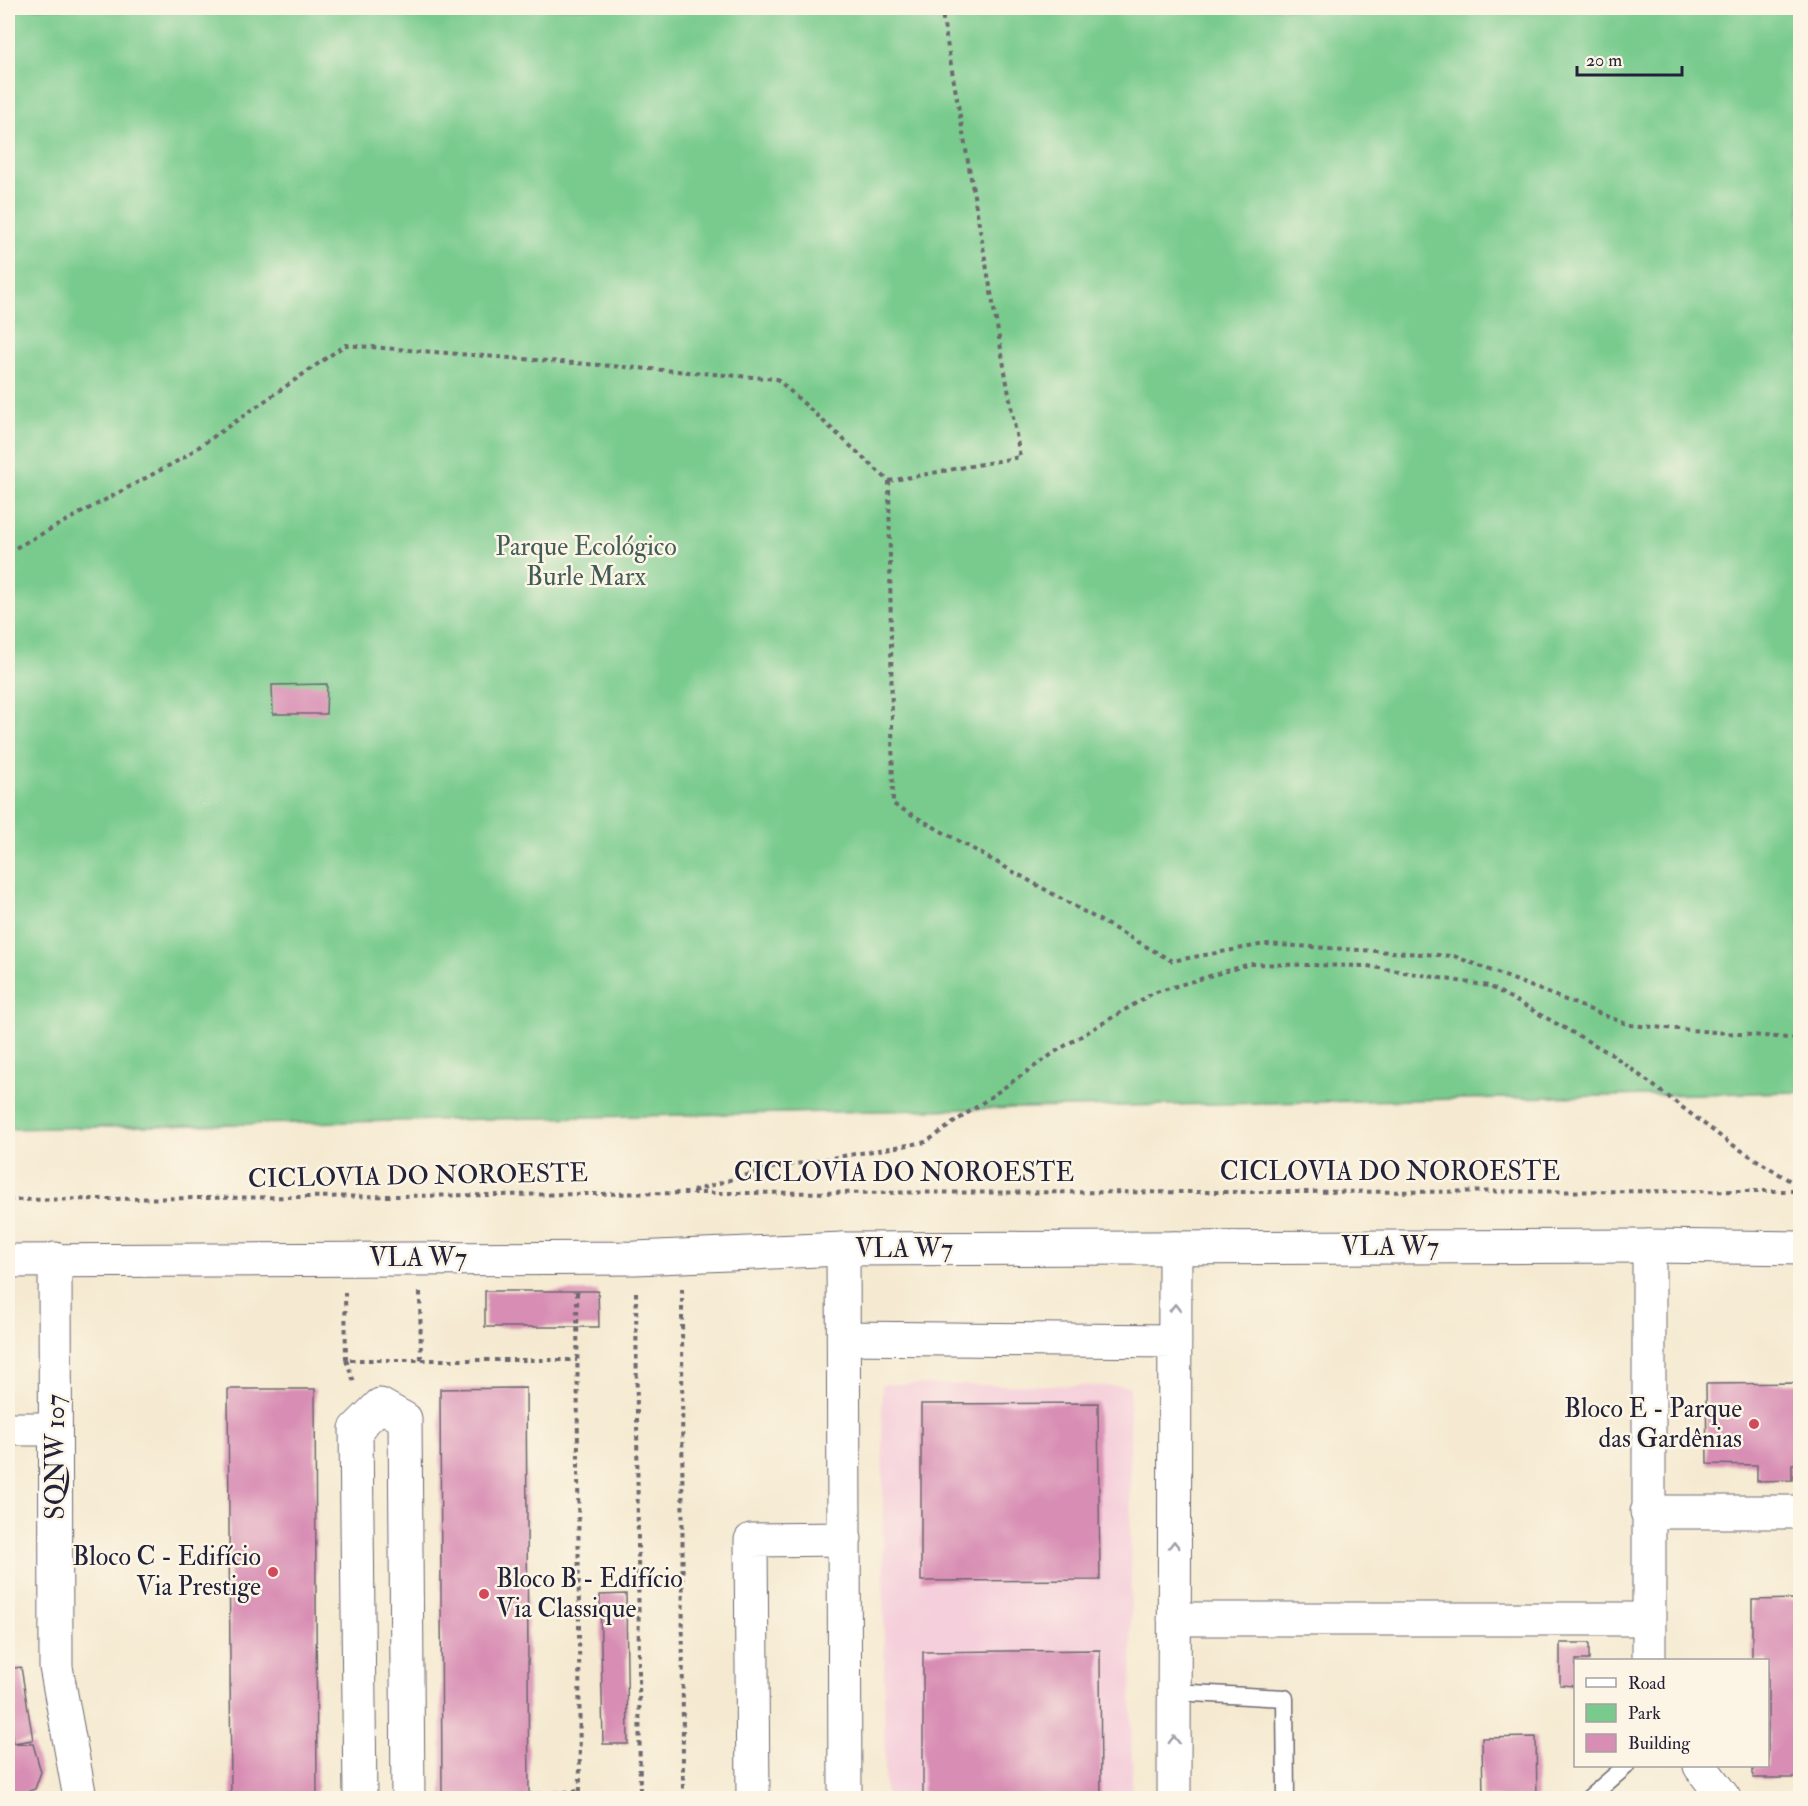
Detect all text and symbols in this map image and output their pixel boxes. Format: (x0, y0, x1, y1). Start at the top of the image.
scale bar (1577, 39, 1682, 77)
text: 20 m (1586, 49, 1622, 72)
park label: Parque Ecológico Burle Marx (495, 531, 677, 593)
street label: CICLOVIA DO NOROESTE (1220, 1156, 1560, 1188)
street label: CICLOVIA DO NOROESTE (248, 1157, 588, 1195)
street label: CICLOVIA DO NOROESTE (734, 1157, 1074, 1189)
street label: VLA W7 (1341, 1231, 1439, 1263)
street label: VLA W7 (855, 1233, 953, 1265)
street label: VLA W7 (369, 1242, 467, 1274)
one-way arrow (1169, 1304, 1181, 1313)
place label: Bloco E - Parque das Gardênias (1564, 1393, 1742, 1455)
street label: SQNW 107 (40, 1394, 72, 1520)
marker: Bloco E - Parque das Gardênias (1747, 1417, 1761, 1431)
place label: Bloco C - Edifício Via Prestige (72, 1541, 261, 1603)
one-way arrow (1168, 1541, 1180, 1550)
place label: Bloco B - Edifício Via Classique (496, 1563, 683, 1625)
marker: Bloco C - Edifício Via Prestige (266, 1565, 280, 1579)
marker: Bloco B - Edifício Via Classique (477, 1587, 491, 1601)
legend (1574, 1659, 1769, 1767)
text: Road (1628, 1672, 1666, 1695)
text: Park (1628, 1702, 1661, 1725)
text: Building (1628, 1732, 1691, 1755)
one-way arrow (1168, 1736, 1180, 1745)

